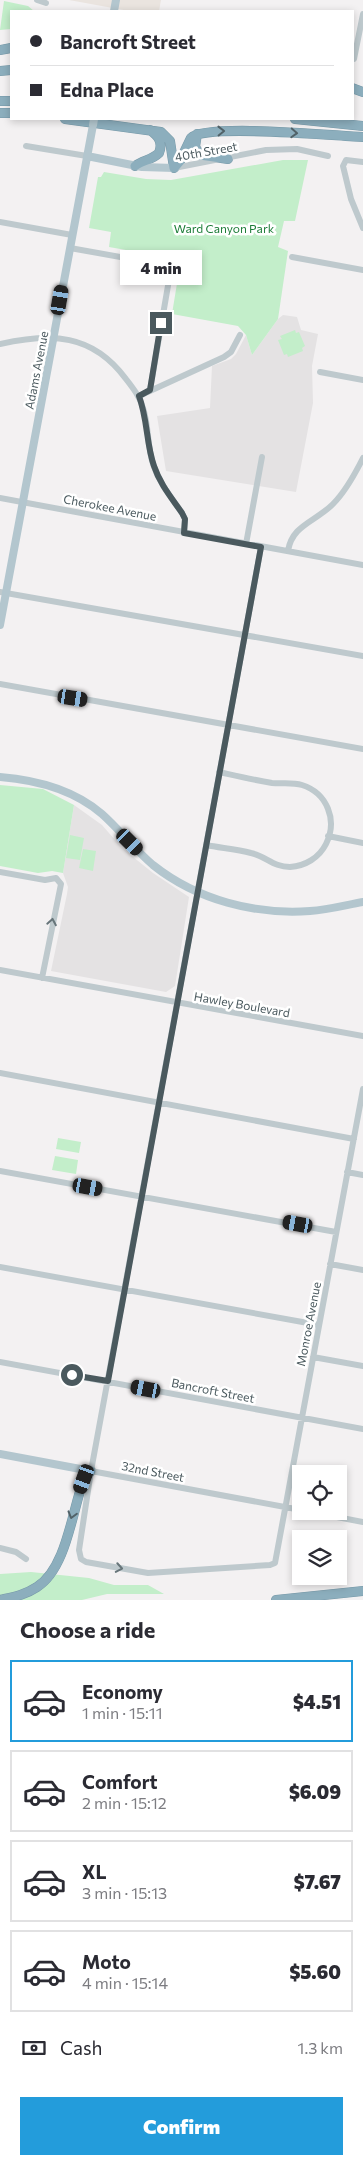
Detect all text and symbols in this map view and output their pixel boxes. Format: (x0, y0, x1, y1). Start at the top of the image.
text: Bancroft Street (60, 30, 196, 53)
text: Edna Place (60, 78, 154, 101)
one-way arrow (218, 126, 226, 137)
one-way arrow (290, 128, 298, 139)
street label: 40th Street (174, 139, 238, 163)
park label: Ward Canyon Park (174, 221, 275, 235)
callout: 4 min (120, 250, 202, 286)
text: 4 min (141, 258, 181, 277)
car (50, 284, 69, 316)
route end (150, 312, 172, 334)
street label: Adams Avenue (22, 330, 50, 410)
street label: Cherokee Avenue (62, 491, 158, 523)
car (57, 688, 88, 708)
car (114, 826, 145, 858)
one-way arrow (47, 918, 57, 927)
street label: Hawley Boulevard (193, 989, 291, 1019)
car (71, 1177, 104, 1197)
car (281, 1214, 314, 1234)
street label: Monroe Avenue (293, 1281, 323, 1367)
route start (61, 1364, 83, 1386)
street label: Bancroft Street (170, 1375, 256, 1405)
car (129, 1379, 162, 1399)
street label: 32nd Street (120, 1458, 186, 1484)
car (71, 1462, 96, 1496)
map controls (292, 1465, 347, 1585)
button: locate (292, 1465, 347, 1520)
one-way arrow (68, 1510, 78, 1518)
button: layers (292, 1530, 347, 1585)
one-way arrow (114, 1563, 123, 1573)
text: Choose a ride (20, 1616, 155, 1643)
icon: car (22, 1679, 67, 1724)
text: Economy (82, 1680, 163, 1703)
text: $4.51 (293, 1690, 341, 1713)
text: 1 min · 15:11 (82, 1703, 163, 1722)
icon: car (22, 1769, 67, 1814)
text: Comfort (82, 1770, 158, 1793)
text: $6.09 (289, 1780, 341, 1803)
text: 2 min · 15:12 (82, 1793, 167, 1812)
icon: car (22, 1859, 67, 1904)
text: XL (82, 1860, 107, 1883)
text: $7.67 (294, 1870, 341, 1893)
text: 3 min · 15:13 (82, 1883, 167, 1902)
icon: car (22, 1949, 67, 1994)
text: Moto (82, 1950, 131, 1973)
text: $5.60 (289, 1960, 341, 1983)
text: 4 min · 15:14 (82, 1973, 168, 1992)
icon: cash (20, 2034, 48, 2062)
text: Cash (60, 2036, 102, 2059)
text: 1.3 km (298, 2038, 343, 2057)
button: Confirm (20, 2097, 343, 2155)

